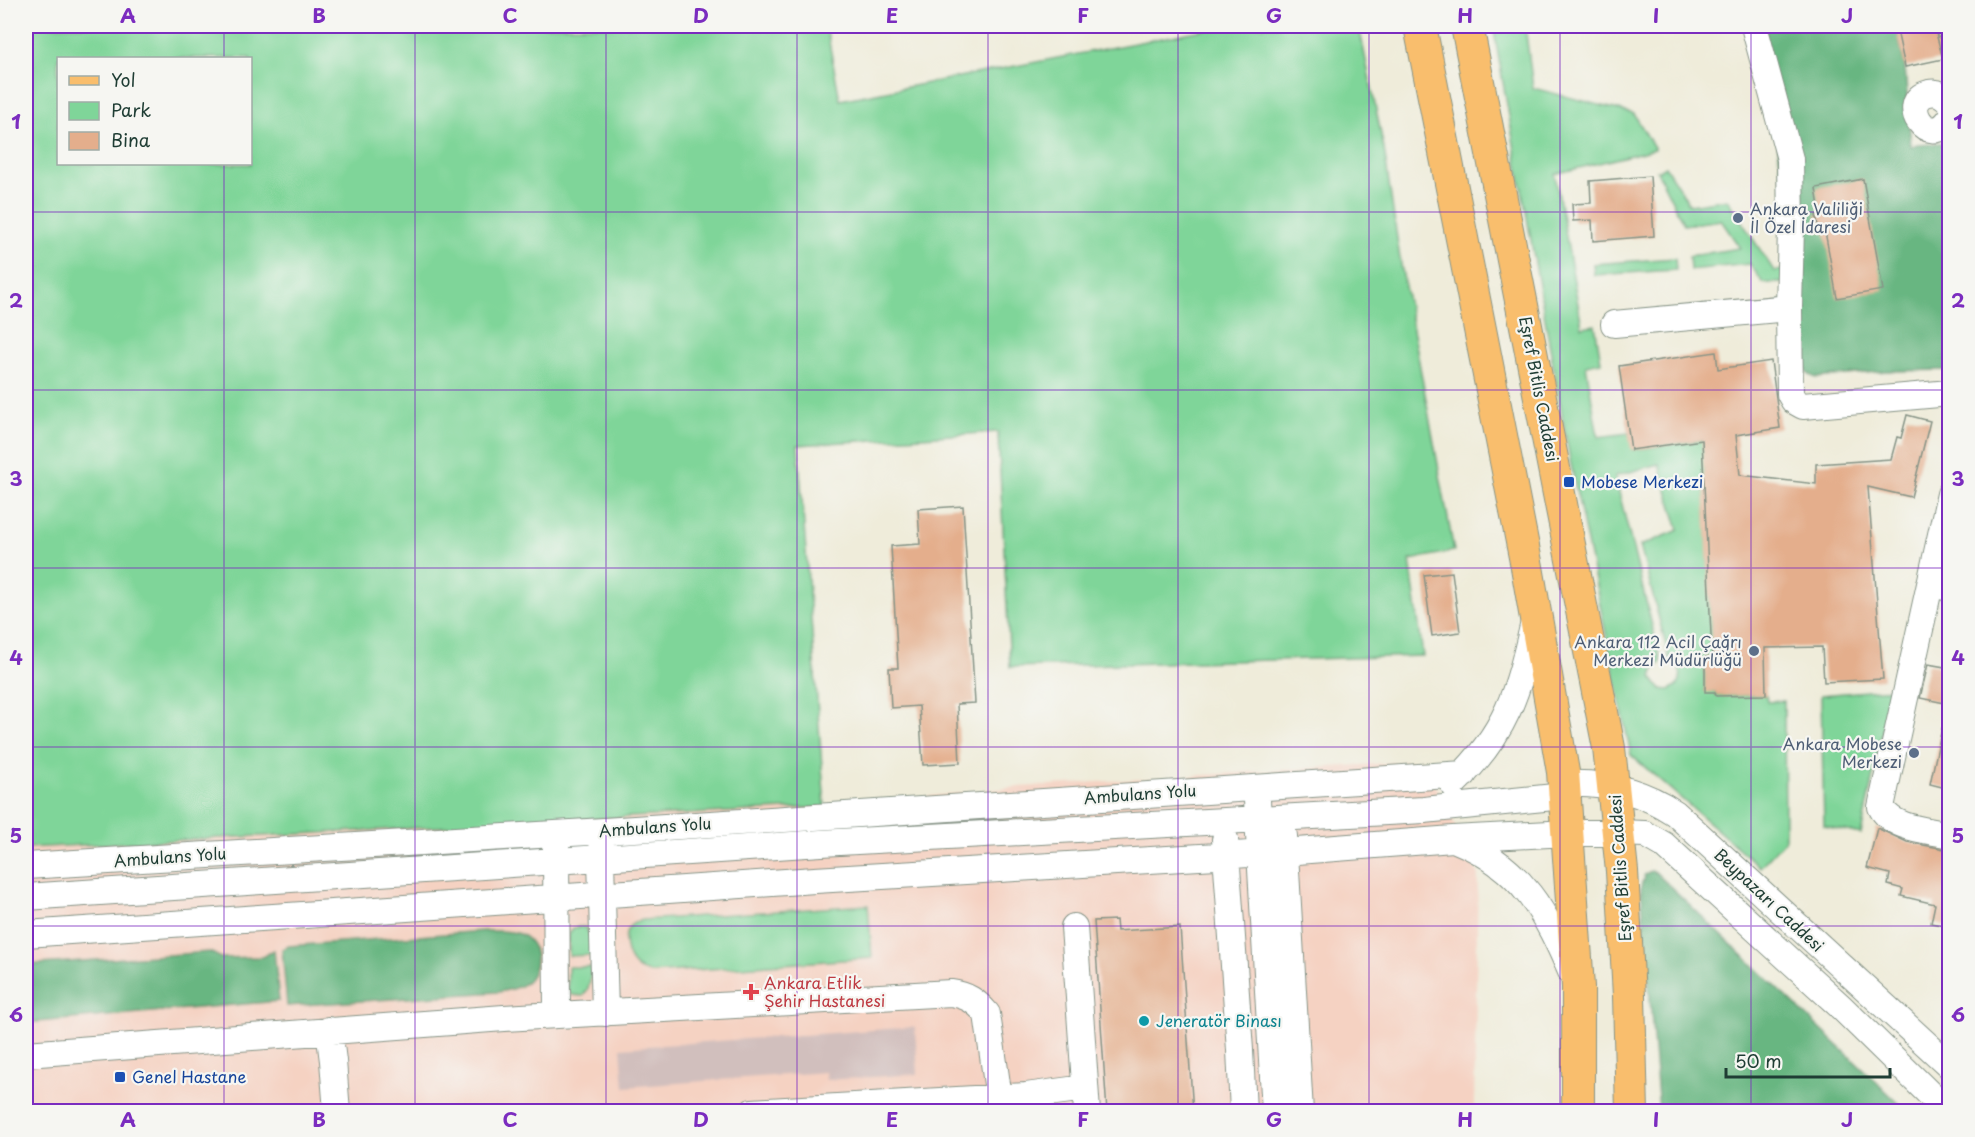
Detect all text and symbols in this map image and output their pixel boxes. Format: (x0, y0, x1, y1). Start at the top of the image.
text: A (120, 0, 136, 30)
text: B (312, 0, 326, 30)
text: C (502, 0, 518, 30)
text: D (693, 0, 709, 30)
text: E (886, 0, 898, 30)
text: F (1077, 0, 1089, 30)
text: G (1266, 0, 1282, 30)
text: H (1457, 0, 1473, 30)
text: I (1653, 0, 1659, 30)
text: J (1841, 0, 1853, 30)
legend (57, 57, 252, 165)
text: Yol (111, 66, 136, 93)
text: Park (111, 96, 151, 123)
text: 1 (11, 106, 21, 136)
text: 1 (1953, 106, 1963, 136)
text: Bina (111, 126, 151, 153)
place label: Ankara Valiliği İl Özel İdaresi (1750, 196, 1863, 238)
marker: Ankara Valiliği İl Özel İdaresi (1731, 211, 1745, 225)
text: 2 (9, 285, 23, 315)
text: 2 (1951, 285, 1965, 315)
street label: Eşref Bitlis Caddesi (1514, 314, 1566, 463)
text: 3 (9, 463, 23, 493)
text: 3 (1951, 463, 1965, 493)
place label: Mobese Merkezi (1581, 469, 1703, 493)
marker: Mobese Merkezi (1562, 475, 1576, 489)
place label: Ankara 112 Acil Çağrı Merkezi Müdürlüğü (1574, 629, 1742, 671)
text: 4 (9, 642, 23, 672)
text: 4 (1951, 642, 1965, 672)
marker: Ankara 112 Acil Çağrı Merkezi Müdürlüğü (1747, 644, 1761, 658)
place label: Ankara Mobese Merkezi (1783, 731, 1902, 773)
marker: Ankara Mobese Merkezi (1907, 746, 1921, 760)
street label: Ambulans Yolu (1083, 777, 1197, 809)
street label: Eşref Bitlis Caddesi (1602, 794, 1636, 942)
street label: Ambulans Yolu (598, 810, 712, 842)
text: 5 (10, 820, 22, 850)
text: 5 (1952, 820, 1964, 850)
street label: Ambulans Yolu (113, 840, 227, 872)
street label: Beypazarı Caddesi (1709, 842, 1830, 957)
place label: Ankara Etlik Şehir Hastanesi (764, 970, 885, 1012)
marker: Ankara Etlik Şehir Hastanesi (742, 983, 760, 1001)
text: 6 (9, 999, 23, 1029)
text: 6 (1951, 999, 1965, 1029)
place label: Jeneratör Binası (1156, 1008, 1282, 1032)
marker: Jeneratör Binası (1137, 1014, 1151, 1028)
scale bar (1726, 1041, 1890, 1079)
text: 50 m (1735, 1047, 1782, 1074)
place label: Genel Hastane (132, 1064, 246, 1088)
marker: Genel Hastane (113, 1070, 127, 1084)
text: A (120, 1104, 136, 1134)
text: B (312, 1104, 326, 1134)
text: C (502, 1104, 518, 1134)
text: D (693, 1104, 709, 1134)
text: E (886, 1104, 898, 1134)
text: F (1077, 1104, 1089, 1134)
text: G (1266, 1104, 1282, 1134)
text: H (1457, 1104, 1473, 1134)
text: I (1653, 1104, 1659, 1134)
text: J (1841, 1104, 1853, 1134)

